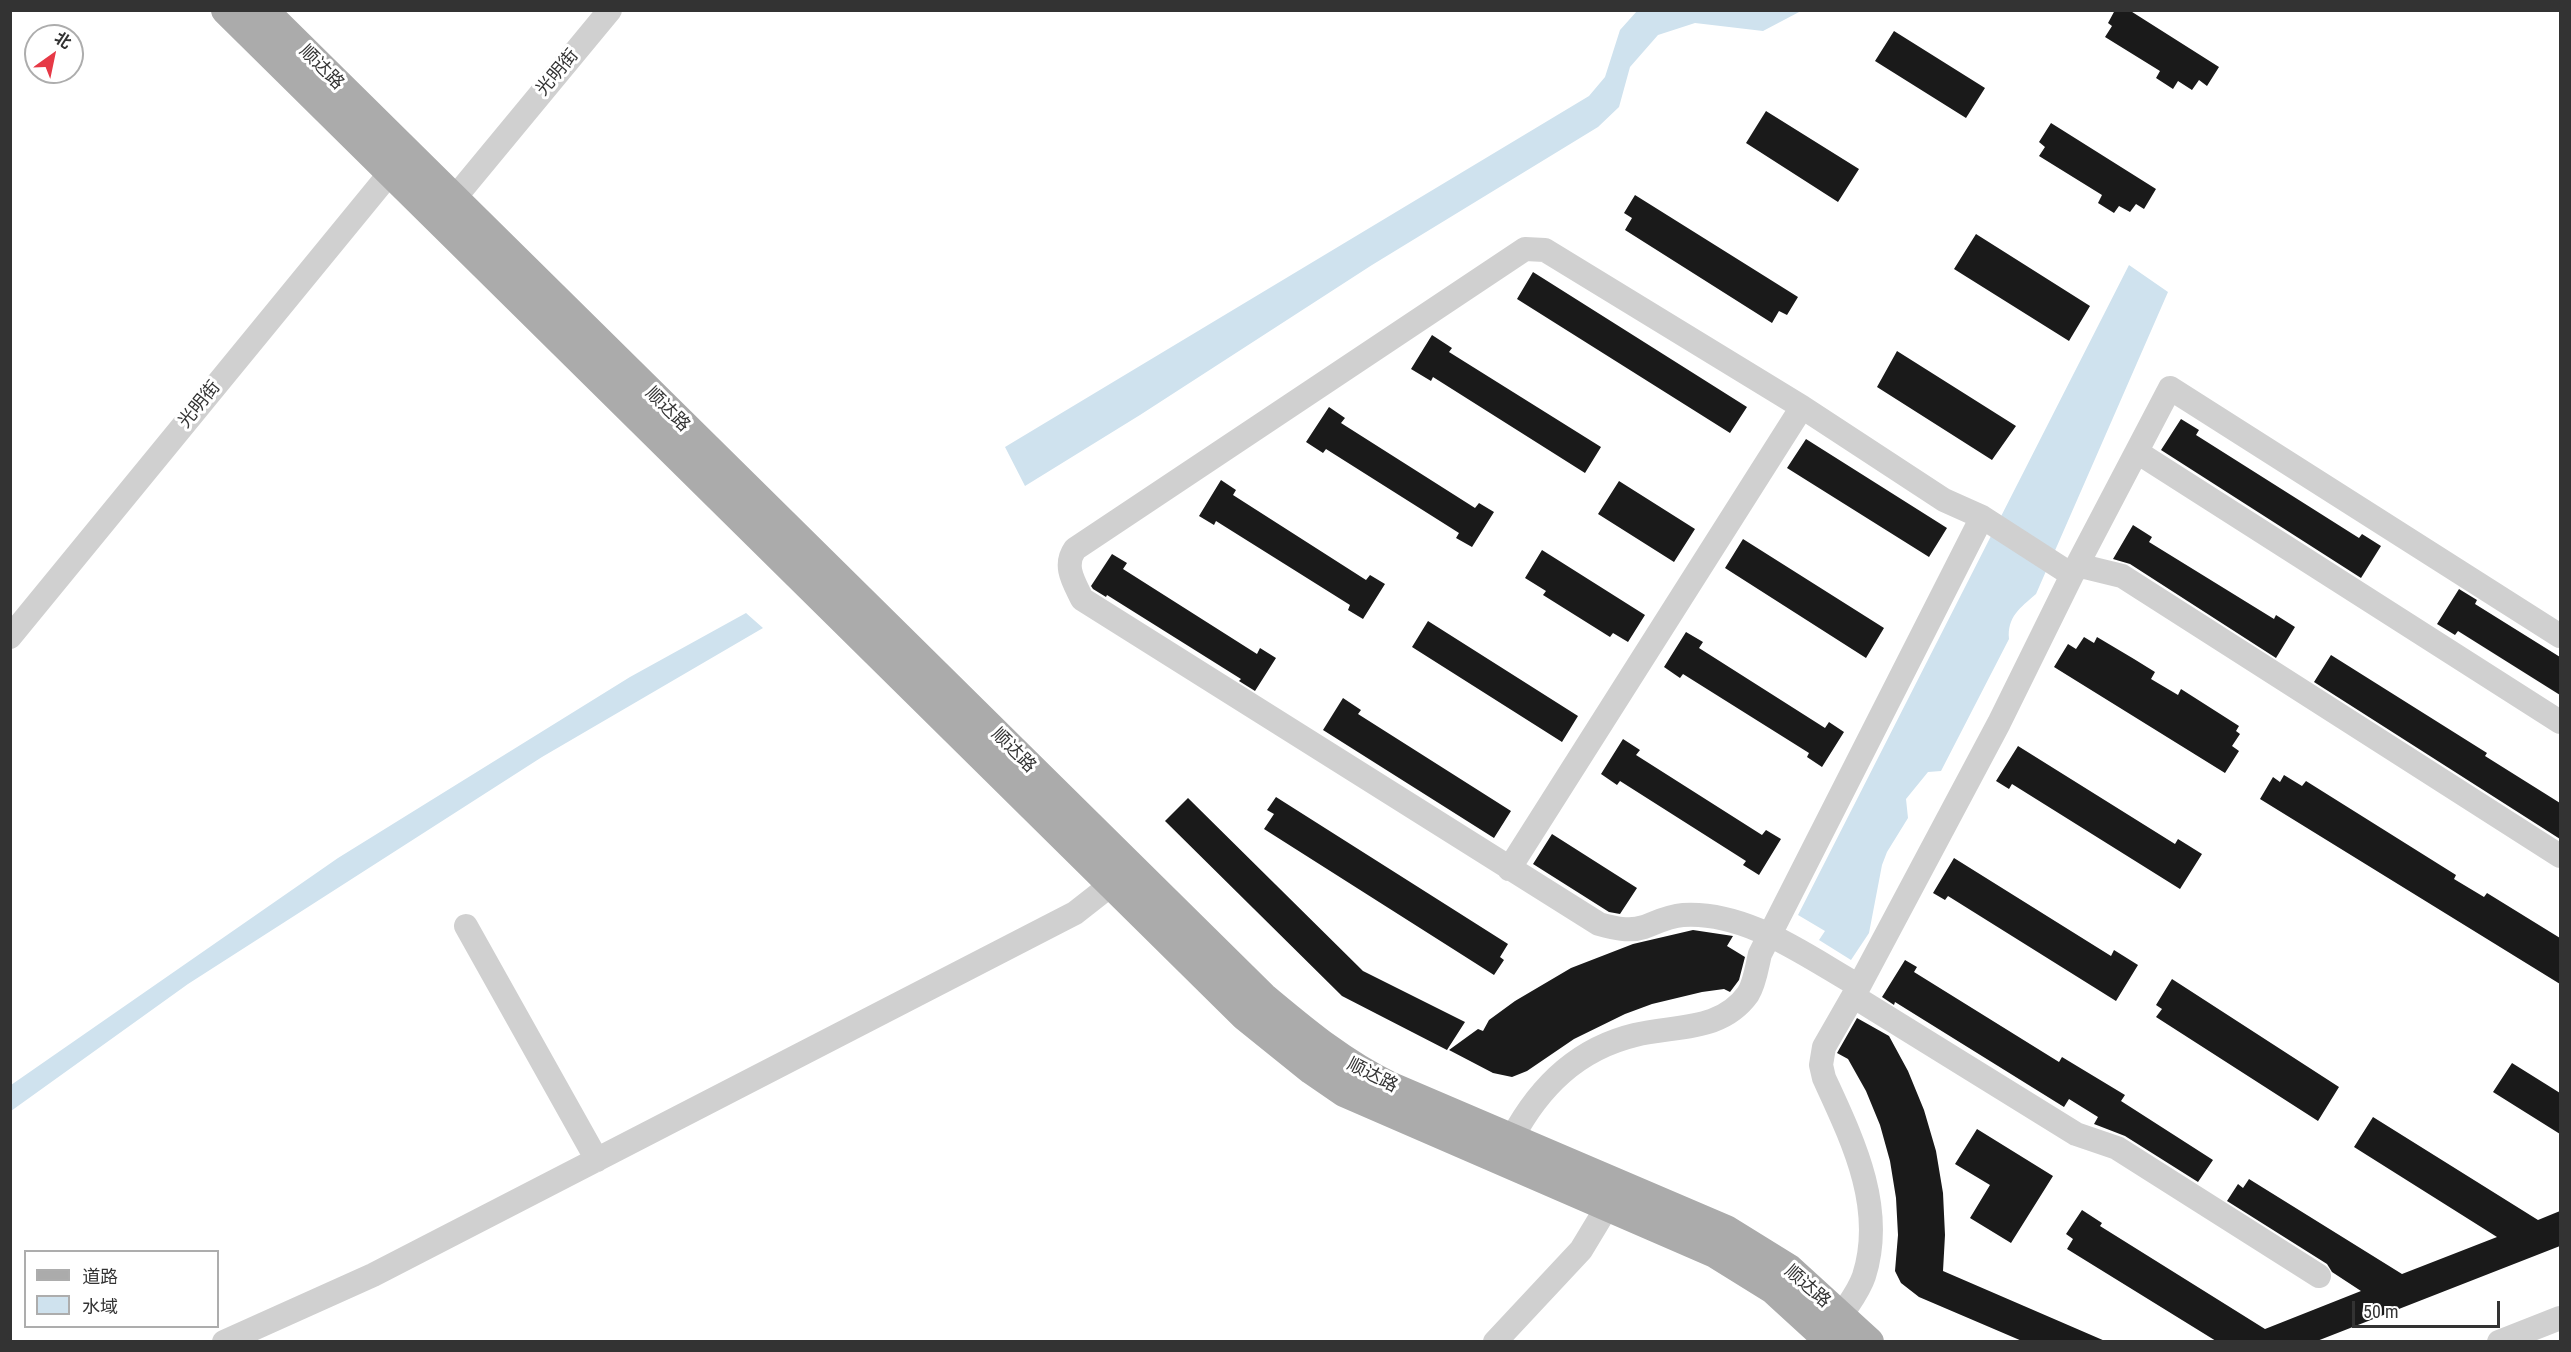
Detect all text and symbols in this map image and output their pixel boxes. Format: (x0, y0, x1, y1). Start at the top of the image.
north arrow (24, 24, 84, 84)
text: 北 (51, 28, 75, 52)
street label: 顺达路 (294, 41, 348, 95)
street label: 光明街 (532, 45, 584, 101)
street label: 光明街 (175, 377, 225, 433)
street label: 顺达路 (640, 383, 694, 437)
street label: 顺达路 (986, 724, 1040, 778)
street label: 顺达路 (1343, 1054, 1401, 1098)
legend (24, 1250, 219, 1328)
street label: 顺达路 (1780, 1261, 1834, 1313)
text: 道路 (82, 1266, 118, 1287)
scale bar (2355, 1289, 2504, 1327)
text: 水域 (82, 1296, 118, 1317)
text: 50 m (2363, 1301, 2398, 1322)

